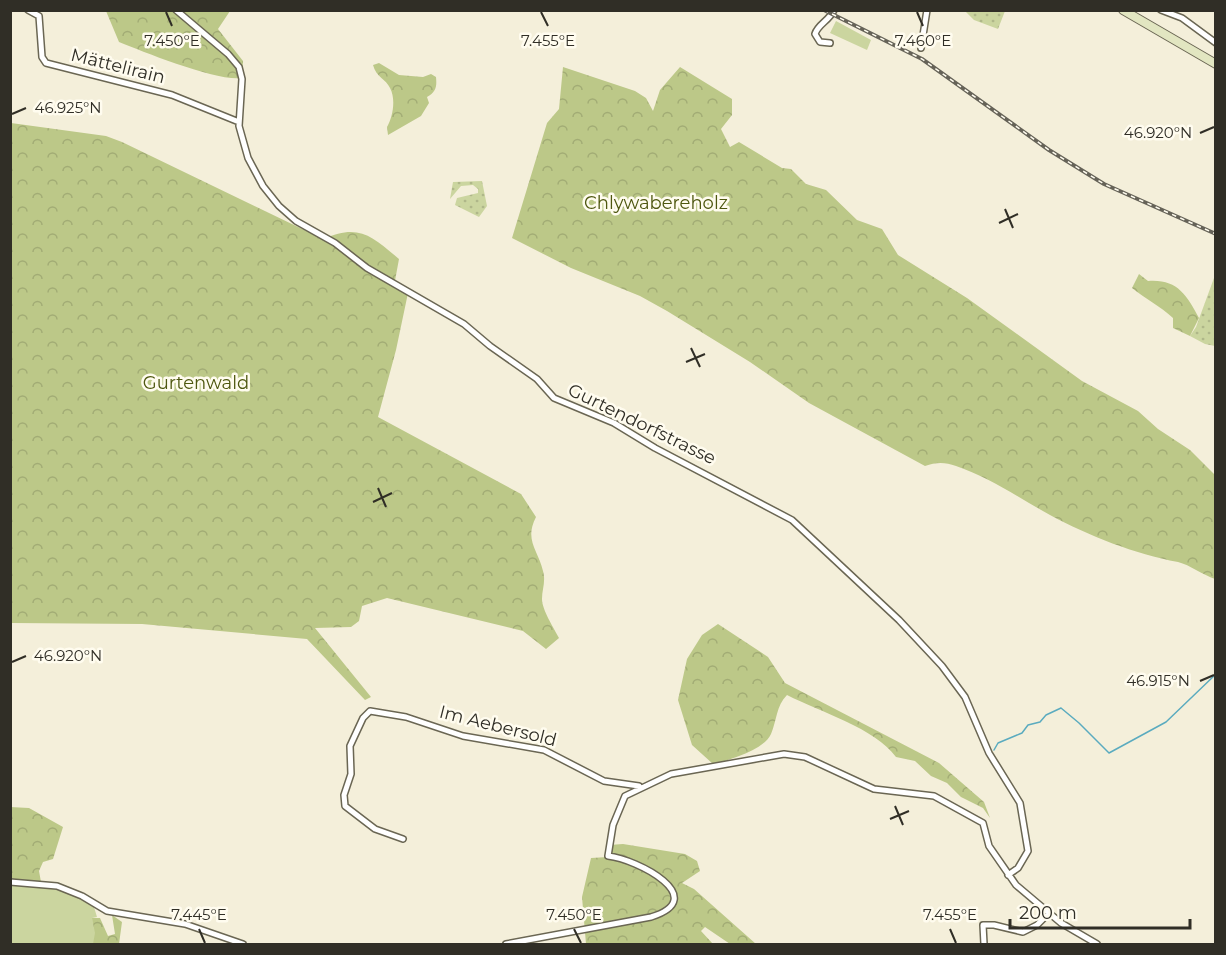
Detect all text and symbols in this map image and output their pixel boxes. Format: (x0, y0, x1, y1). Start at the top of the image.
text: 7.450°E (144, 31, 200, 50)
text: 7.455°E (521, 31, 575, 50)
text: 7.460°E (895, 31, 951, 50)
street label: Mättelirain (69, 44, 167, 88)
text: 46.925°N (35, 98, 101, 117)
text: 46.920°N (1124, 123, 1192, 142)
park label: Chlywabereholz (584, 192, 728, 214)
park label: Gurtenwald (143, 372, 249, 394)
street label: Gurtendorfstrasse (564, 379, 720, 469)
text: 46.920°N (34, 646, 102, 665)
text: 46.915°N (1126, 671, 1190, 690)
street label: Im Aebersold (437, 701, 559, 751)
scale bar (1010, 892, 1190, 930)
text: 200 m (1019, 902, 1077, 924)
text: 7.445°E (171, 905, 227, 924)
text: 7.450°E (546, 905, 602, 924)
text: 7.455°E (923, 905, 977, 924)

